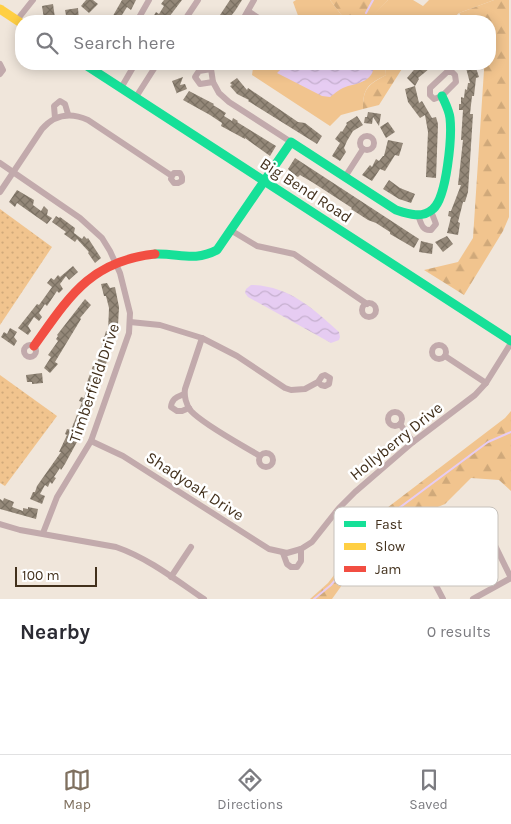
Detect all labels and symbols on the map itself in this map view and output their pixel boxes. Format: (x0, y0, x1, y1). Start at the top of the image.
street label: Big Bend Road (257, 153, 355, 227)
street label: Timberfield Drive (65, 321, 123, 445)
street label: Hollyberry Drive (346, 398, 446, 484)
street label: Shadyoak Drive (143, 447, 247, 525)
legend (334, 507, 498, 586)
text: Fast (375, 516, 402, 533)
text: Slow (375, 538, 405, 555)
text: Jam (375, 561, 401, 578)
scale bar (15, 564, 98, 587)

